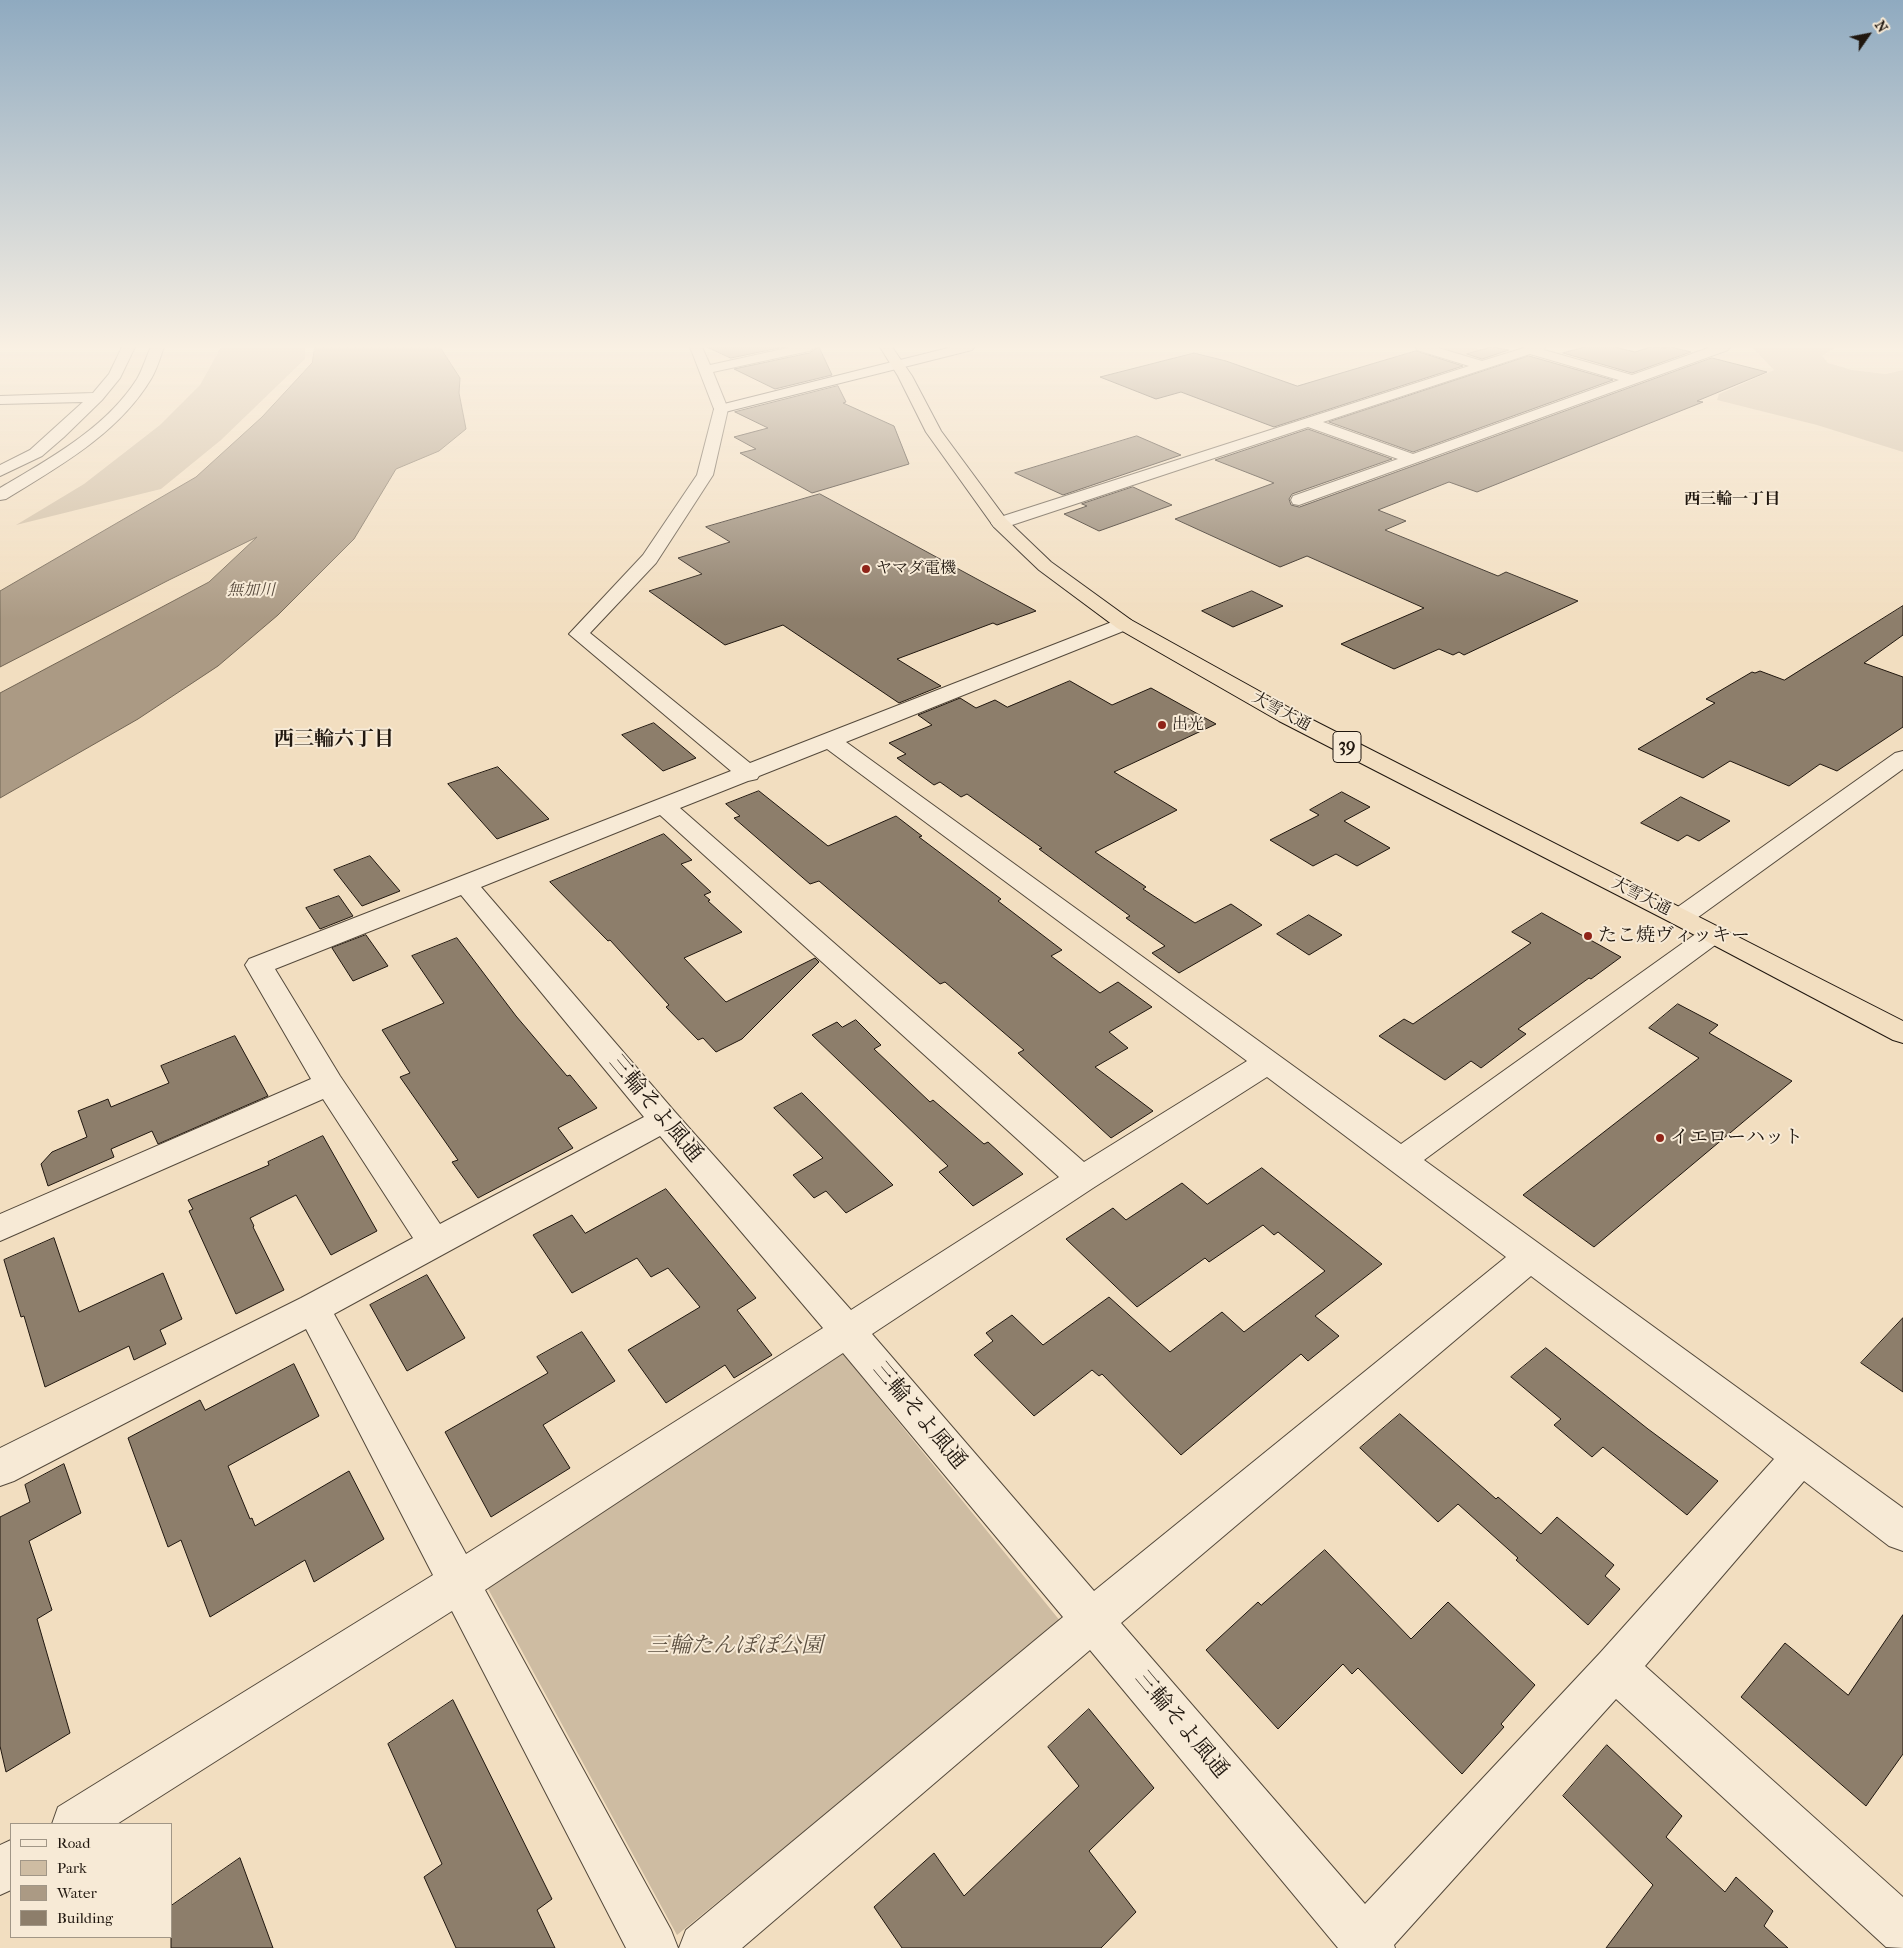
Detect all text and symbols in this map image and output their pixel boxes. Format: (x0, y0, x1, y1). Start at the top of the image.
north arrow (1843, 10, 1893, 60)
text: N (1871, 17, 1891, 36)
district label: 西三輪一丁目 (1684, 490, 1780, 510)
place label: ヤマダ電機 (876, 559, 956, 579)
marker: ヤマダ電機 (860, 563, 872, 575)
water label: 無加川 (227, 581, 275, 601)
street label: 大雪大通 (1248, 689, 1314, 735)
place label: 出光 (1172, 715, 1204, 735)
marker: 出光 (1156, 719, 1168, 731)
district label: 西三輪六丁目 (274, 728, 394, 752)
road number: 39 (1333, 732, 1361, 762)
street label: 大雪大通 (1608, 874, 1674, 920)
place label: たこ焼ヴィッキー (1598, 925, 1750, 947)
marker: たこ焼ヴィッキー (1582, 930, 1594, 942)
street label: 三輪そよ風通 (602, 1050, 708, 1168)
place label: イエローハット (1670, 1127, 1803, 1149)
marker: イエローハット (1654, 1132, 1666, 1144)
street label: 三輪そよ風通 (866, 1357, 972, 1475)
park label: 三輪たんぽぽ公園 (647, 1634, 823, 1660)
street label: 三輪そよ風通 (1128, 1666, 1234, 1784)
legend (10, 1823, 172, 1938)
text: Road (57, 1834, 90, 1852)
text: Park (57, 1859, 87, 1877)
text: Water (57, 1884, 97, 1902)
text: Building (57, 1909, 113, 1927)

